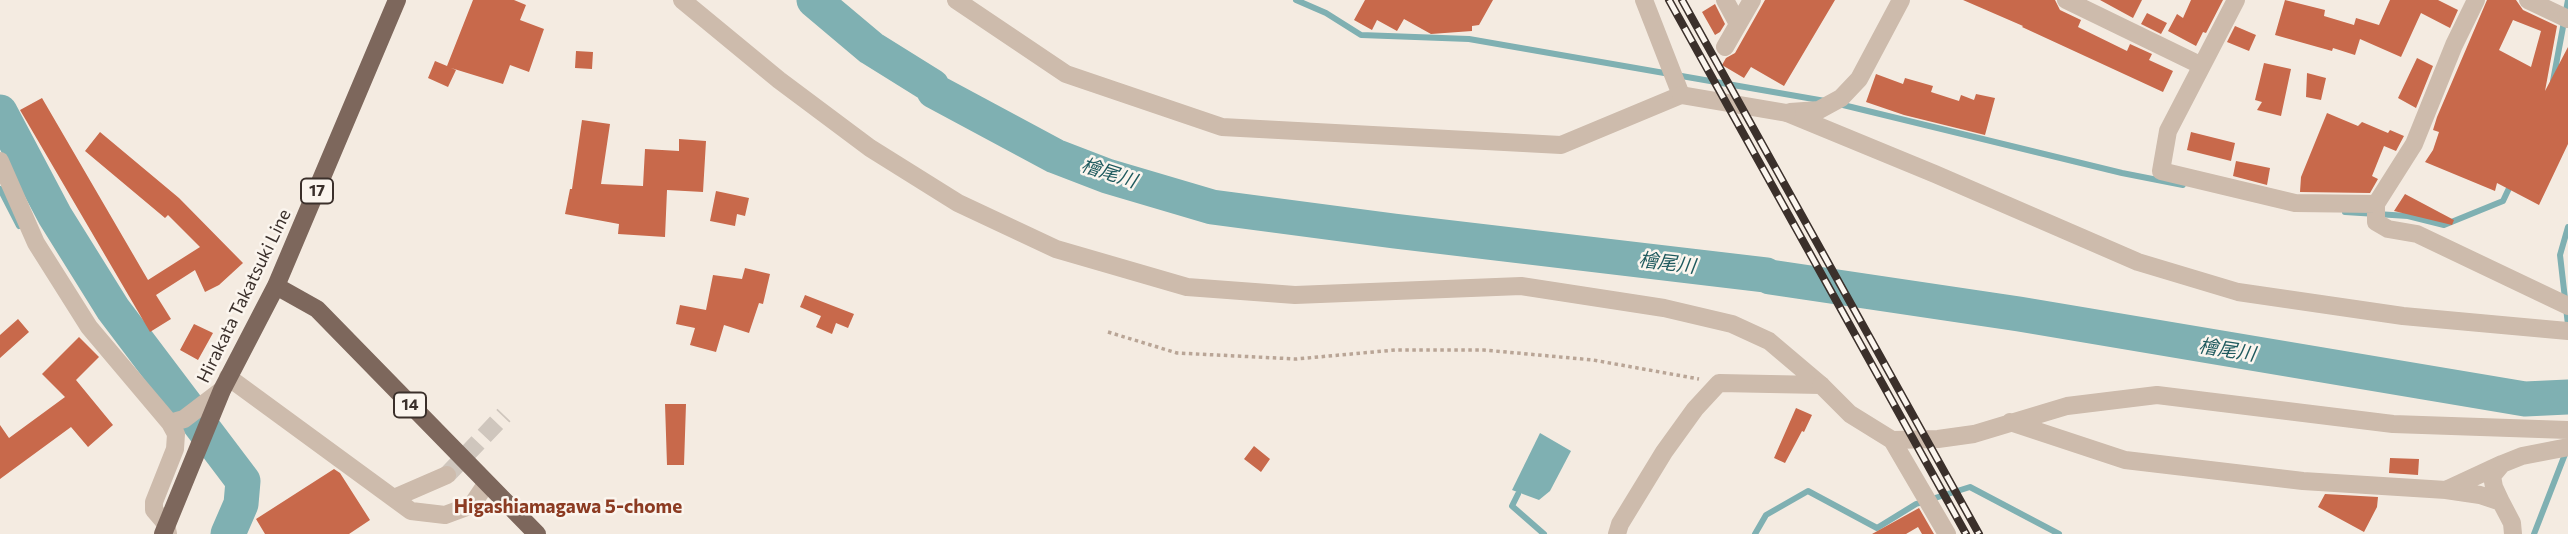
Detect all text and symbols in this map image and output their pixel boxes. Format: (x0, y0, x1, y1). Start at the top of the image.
water label: 檜尾川 (1078, 153, 1140, 193)
road number: 17 (301, 178, 333, 204)
street label: Hirakata Takatsuki Line (192, 206, 296, 386)
water label: 檜尾川 (1637, 248, 1697, 278)
water label: 檜尾川 (2197, 334, 2257, 366)
road number: 14 (394, 392, 426, 418)
district label: Higashiamagawa 5-chome (454, 496, 682, 518)

